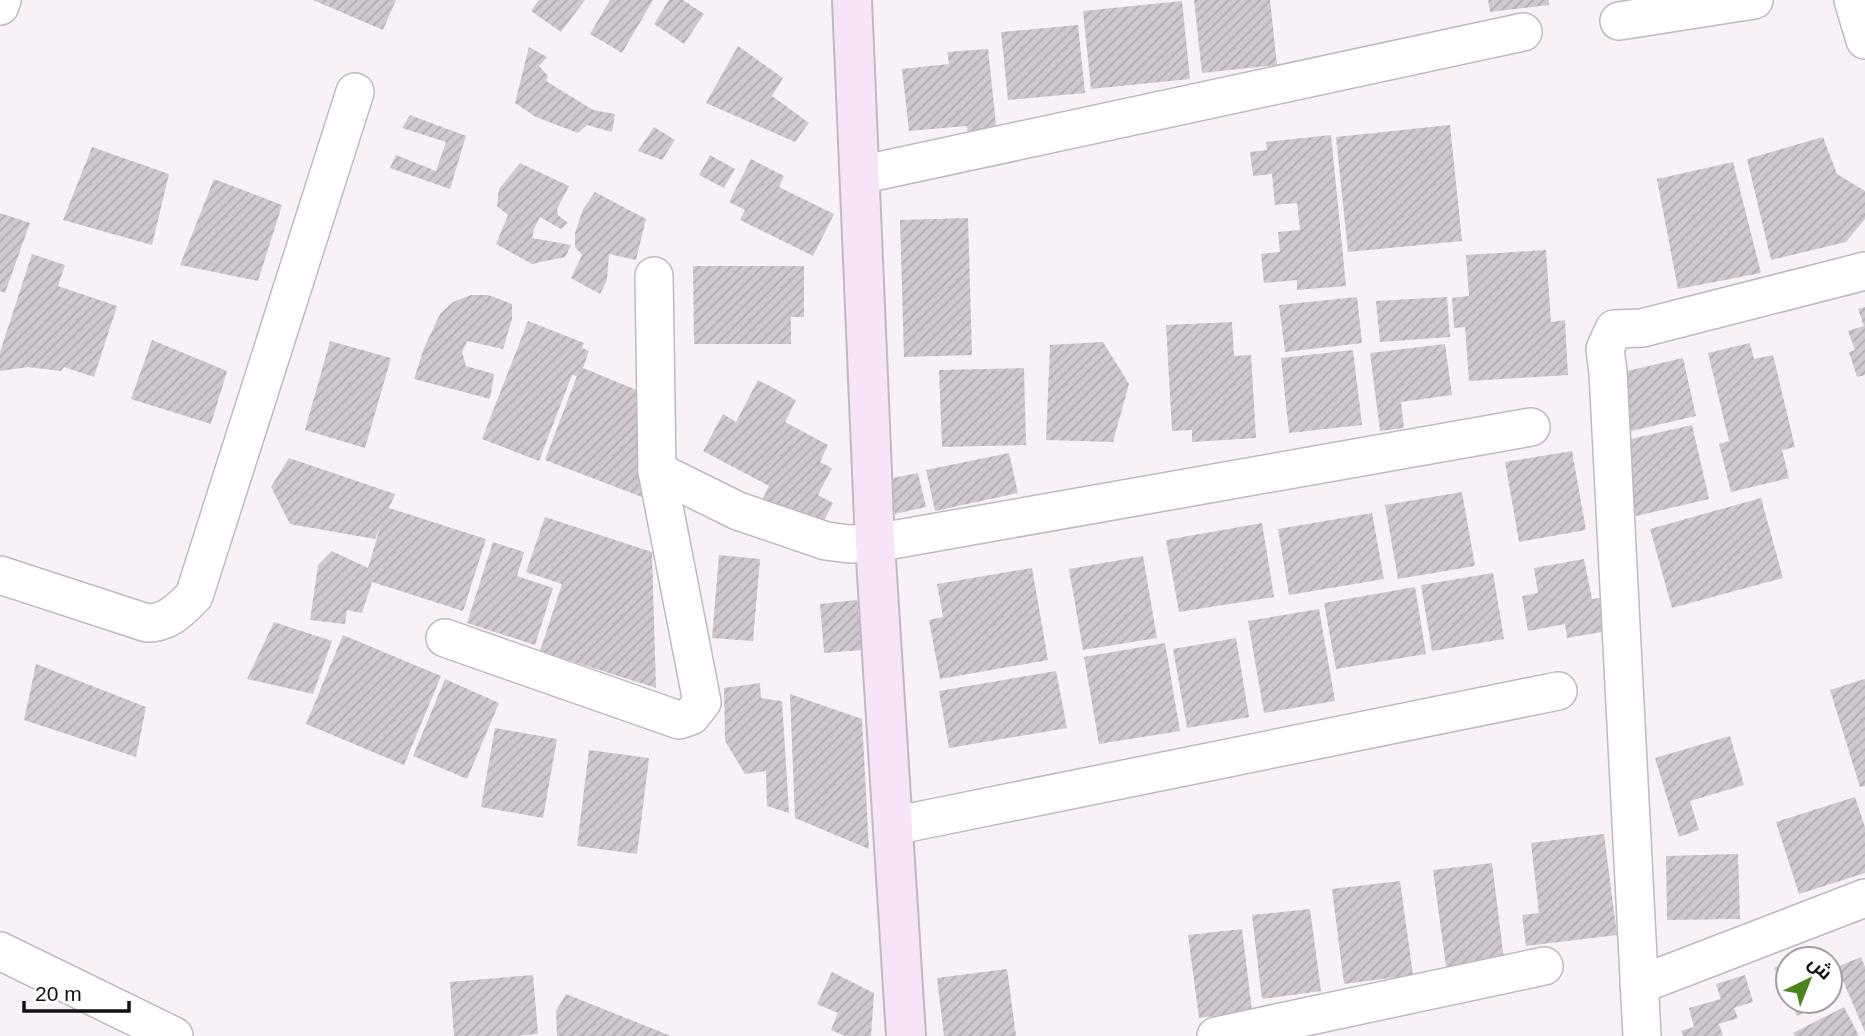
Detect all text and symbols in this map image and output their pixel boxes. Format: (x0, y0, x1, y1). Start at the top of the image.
north arrow (1774, 945, 1844, 1015)
text: ش (1803, 952, 1836, 985)
scale bar (24, 970, 130, 1014)
text: 20 m (35, 982, 82, 1005)

